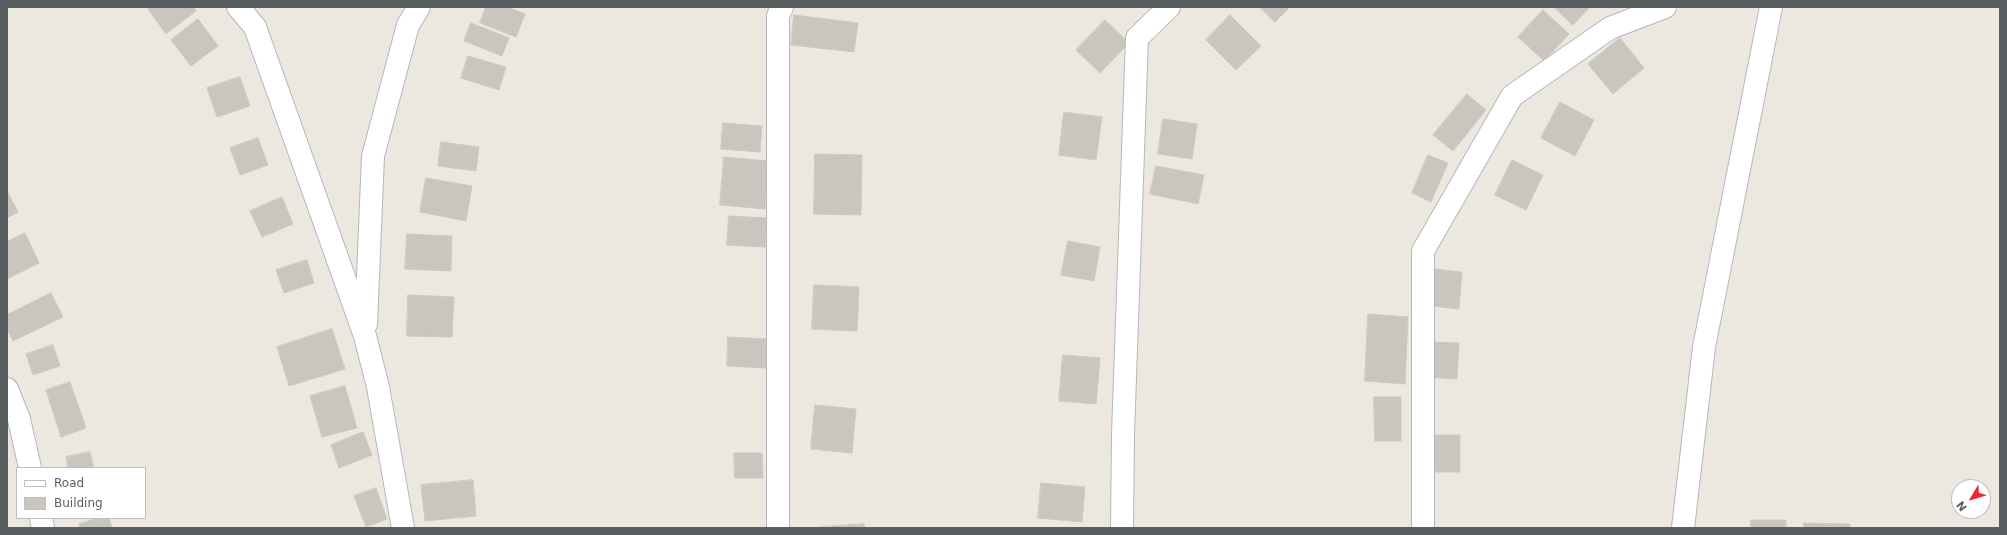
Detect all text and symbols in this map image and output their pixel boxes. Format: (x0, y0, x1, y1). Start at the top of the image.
legend (16, 467, 146, 519)
text: Road (54, 476, 84, 490)
north arrow (1951, 479, 1991, 519)
text: Building (54, 496, 103, 510)
text: N (1954, 498, 1970, 514)

